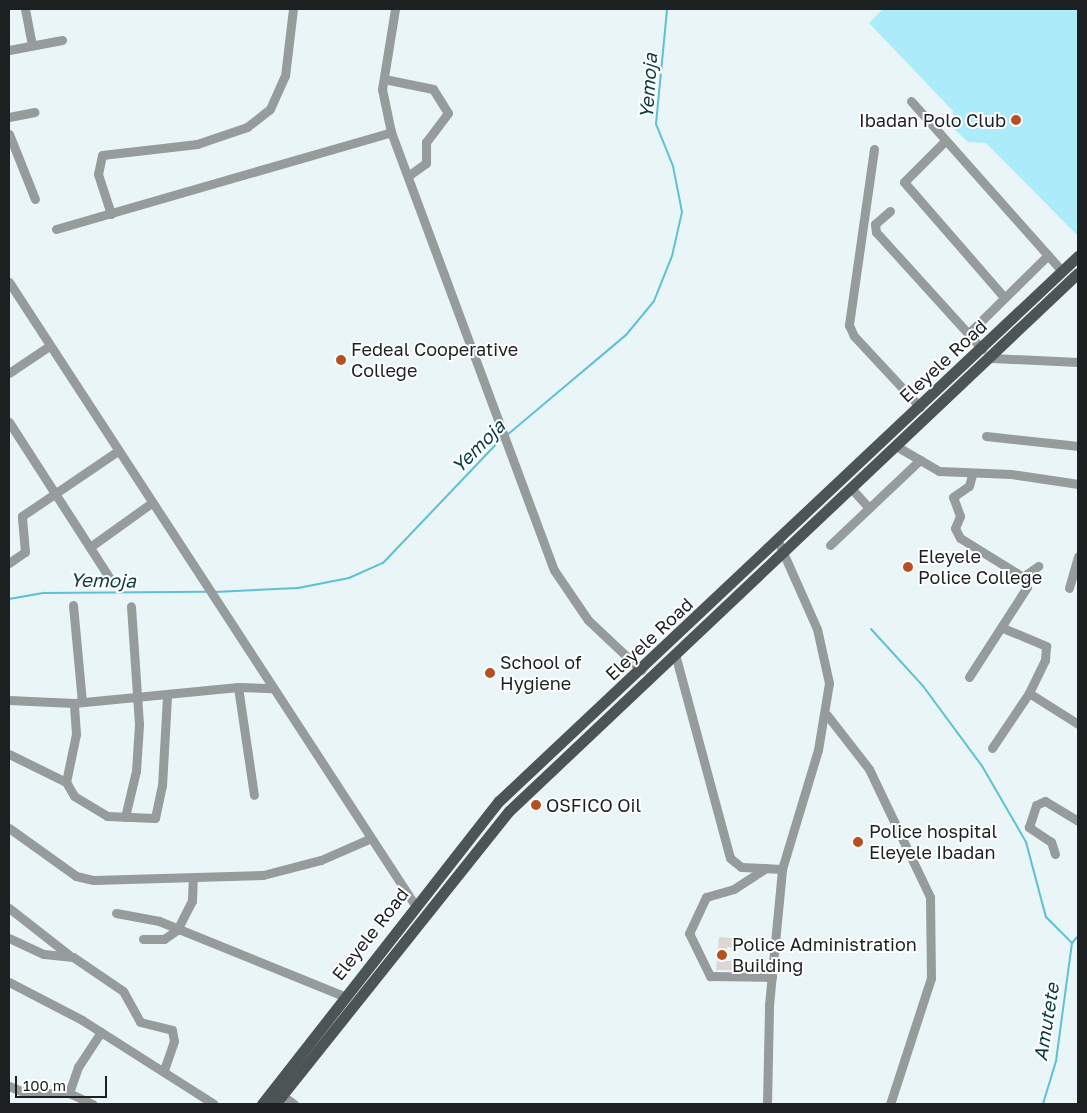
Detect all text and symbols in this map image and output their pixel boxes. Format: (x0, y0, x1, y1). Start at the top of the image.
water label: Yemoja (634, 52, 662, 120)
place label: Ibadan Polo Club (859, 109, 1006, 131)
marker: Ibadan Polo Club (1010, 114, 1022, 126)
street label: Eleyele Road (895, 315, 991, 407)
place label: Fedeal Cooperative College (351, 339, 518, 382)
marker: Fedeal Cooperative College (335, 354, 347, 366)
water label: Yemoja (447, 415, 509, 477)
place label: Eleyele Police College (918, 546, 1042, 588)
marker: Eleyele Police College (902, 561, 914, 573)
water label: Yemoja (70, 568, 136, 592)
street label: Eleyele Road (601, 593, 697, 685)
place label: School of Hygiene (500, 652, 581, 694)
marker: School of Hygiene (484, 667, 496, 679)
place label: OSFICO Oil (546, 794, 641, 816)
marker: OSFICO Oil (530, 799, 542, 811)
place label: Police hospital Eleyele Ibadan (869, 821, 997, 864)
marker: Police hospital Eleyele Ibadan (851, 835, 865, 849)
street label: Eleyele Road (327, 883, 413, 985)
place label: Police Administration Building (732, 934, 917, 976)
marker: Police Administration Building (716, 949, 728, 961)
water label: Amutete (1029, 982, 1063, 1062)
scale bar (18, 1066, 110, 1098)
text: 100 m (23, 1076, 66, 1094)

